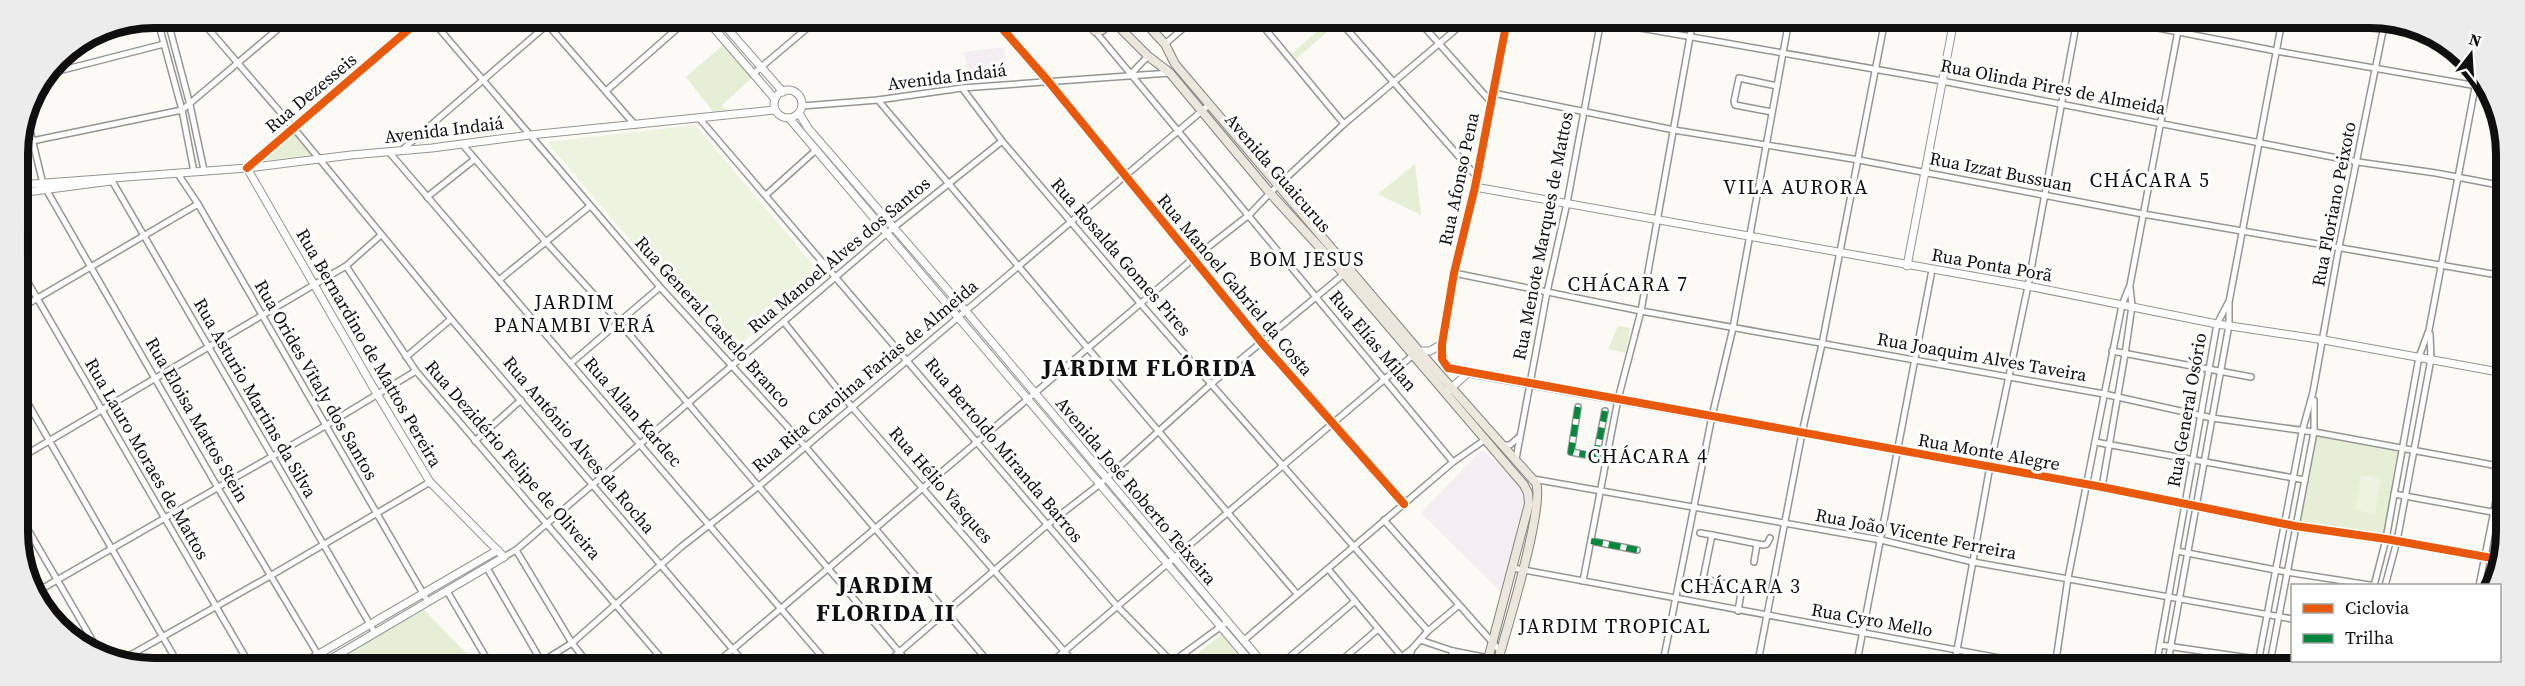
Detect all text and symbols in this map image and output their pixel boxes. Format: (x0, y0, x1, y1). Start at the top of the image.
north arrow (2441, 24, 2501, 84)
text: N (2467, 27, 2485, 52)
street label: Rua Dezesseis (259, 47, 362, 138)
street label: Rua Olinda Pires de Almeida (1938, 52, 2169, 121)
street label: Avenida Indaiá (886, 57, 1009, 96)
street label: Avenida Guaicurus (1219, 108, 1337, 238)
street label: Rua Afonso Pena (1432, 109, 1485, 248)
street label: Rua Menote Marques de Mattos (1506, 109, 1579, 362)
street label: Avenida Indaiá (383, 110, 506, 149)
street label: Rua Floriano Peixoto (2305, 119, 2362, 288)
street label: Rua Izzat Bussuan (1927, 145, 2075, 198)
district label: CHÁCARA 5 (2089, 166, 2211, 194)
street label: Rua Manoel Alves dos Santos (742, 171, 936, 339)
street label: Rua Rosalda Gomes Pires (1045, 172, 1197, 341)
district label: VILA AURORA (1723, 173, 1869, 201)
street label: Rua Manoel Gabriel da Costa (1152, 188, 1320, 382)
street label: Rua Bernardino de Mattos Pereira (291, 224, 449, 472)
street label: Rua General Castelo Branco (629, 230, 797, 413)
street label: Rua Ponta Porã (1930, 242, 2055, 288)
district label: BOM JESUS (1249, 245, 1365, 273)
district label: CHÁCARA 7 (1567, 270, 1689, 298)
street label: Rua Rita Carolina Farias de Almeida (746, 273, 984, 478)
street label: Rua Orides Vitaly dos Santos (249, 275, 384, 485)
street label: Rua Elías Milan (1324, 285, 1423, 397)
district label: JARDIM PANAMBI VERÁ (494, 288, 656, 339)
street label: Rua Asturio Martins da Silva (188, 293, 323, 503)
street label: Rua Joaquim Alves Taveira (1875, 326, 2090, 387)
street label: Rua General Osório (2161, 331, 2212, 489)
street label: Rua Eloisa Mattos Stein (140, 332, 255, 507)
street label: Rua Antônio Alves da Rocha (498, 351, 662, 539)
street label: Rua Allan Kardec (578, 351, 688, 472)
district label: JARDIM FLÓRIDA (1040, 351, 1258, 384)
street label: Rua Bertoldo Miranda Barros (919, 352, 1089, 548)
street label: Rua Lauro Moraes de Mattos (79, 353, 216, 564)
street label: Rua Dezidério Felipe de Oliveira (420, 354, 608, 566)
street label: Avenida José Roberto Teixeira (1050, 391, 1223, 591)
street label: Rua Hélio Vasques (884, 421, 999, 549)
street label: Rua Monte Alegre (1916, 427, 2062, 476)
district label: CHÁCARA 4 (1587, 442, 1709, 470)
street label: Rua João Vicente Ferreira (1813, 502, 2020, 565)
district label: JARDIM FLORIDA II (816, 568, 956, 629)
district label: CHÁCARA 3 (1680, 572, 1802, 600)
legend (2291, 584, 2501, 662)
text: Ciclovia (2345, 595, 2410, 620)
street label: Rua Cyro Mello (1809, 597, 1935, 643)
district label: JARDIM TROPICAL (1517, 612, 1712, 640)
text: Trilha (2345, 625, 2394, 650)

